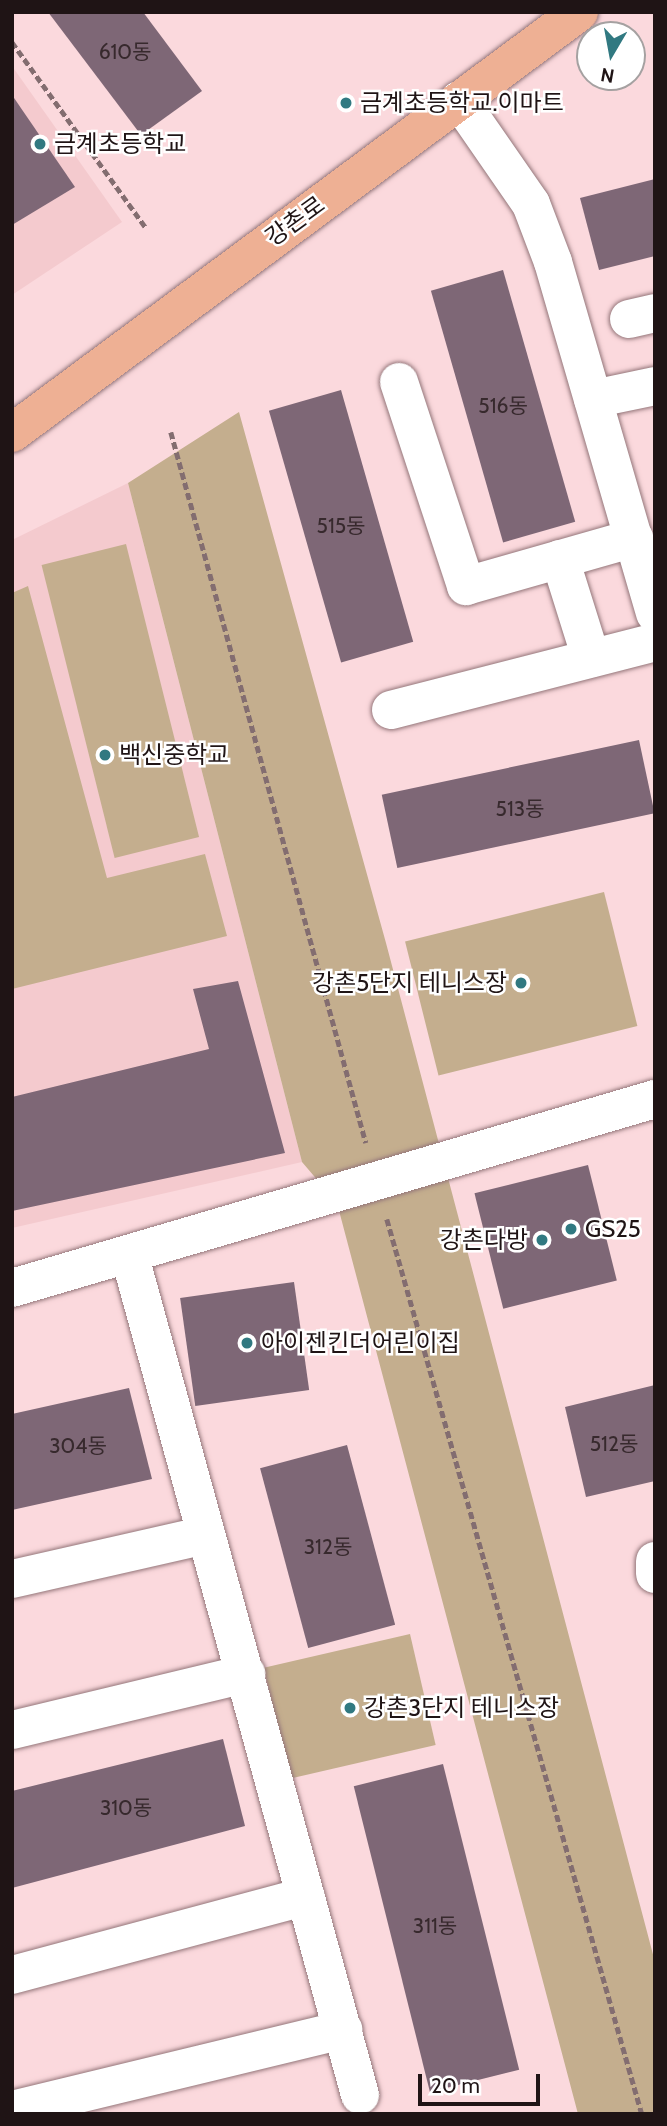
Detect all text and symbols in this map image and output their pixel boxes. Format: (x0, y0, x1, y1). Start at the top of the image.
north arrow (576, 21, 646, 91)
house number: 610동 (99, 39, 151, 65)
text: N (599, 63, 616, 88)
place label: 금계초등학교.이마트 (360, 89, 564, 117)
marker: 금계초등학교.이마트 (338, 95, 354, 111)
place label: 금계초등학교 (54, 130, 186, 158)
marker: 금계초등학교 (32, 136, 48, 152)
street label: 강촌로 (260, 190, 330, 252)
house number: 516동 (478, 393, 528, 419)
house number: 515동 (317, 513, 365, 539)
place label: 백신중학교 (119, 741, 229, 769)
marker: 백신중학교 (97, 747, 113, 763)
house number: 513동 (496, 796, 544, 822)
place label: 강촌5단지 테니스장 (312, 969, 507, 997)
marker: 강촌5단지 테니스장 (513, 975, 529, 991)
place label: GS25 (585, 1215, 641, 1243)
marker: GS25 (563, 1221, 579, 1237)
place label: 강촌다방 (440, 1226, 528, 1254)
marker: 강촌다방 (534, 1232, 550, 1248)
place label: 아이젠킨더어린이집 (261, 1329, 460, 1357)
marker: 아이젠킨더어린이집 (239, 1335, 255, 1351)
house number: 512동 (590, 1431, 638, 1457)
house number: 304동 (49, 1433, 107, 1459)
house number: 312동 (304, 1534, 352, 1560)
place label: 강촌3단지 테니스장 (364, 1694, 559, 1722)
marker: 강촌3단지 테니스장 (342, 1700, 358, 1716)
house number: 310동 (100, 1795, 152, 1821)
house number: 311동 (413, 1913, 457, 1939)
scale bar (422, 2060, 544, 2104)
text: 20 m (431, 2073, 480, 2098)

